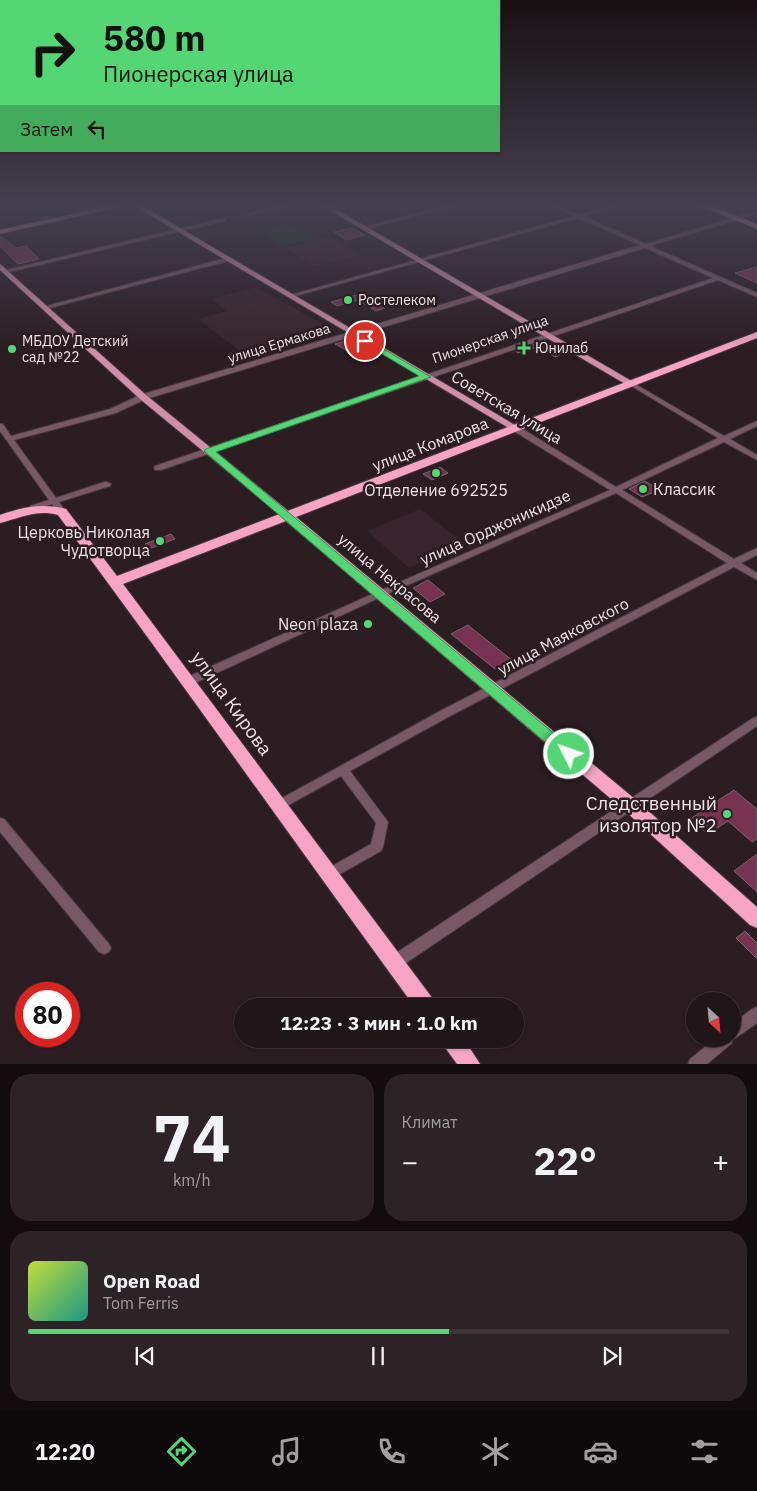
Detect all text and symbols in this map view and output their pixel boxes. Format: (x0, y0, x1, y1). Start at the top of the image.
text: 580 m (103, 15, 206, 61)
icon: right (20, 20, 85, 85)
text: Пионерская улица (103, 59, 294, 88)
icon: left (83, 115, 111, 143)
text: Затем (20, 117, 73, 141)
place label: Ростелеком (358, 291, 436, 309)
marker: Ростелеком (342, 294, 354, 306)
street label: Пионерская улица (430, 311, 551, 367)
street label: улица Ермакова (226, 319, 333, 367)
pin (344, 320, 386, 362)
icon: arrive (351, 327, 379, 355)
place label: МБДОУ Детский сад №22 (22, 332, 128, 366)
place label: Юнилаб (535, 339, 588, 357)
marker: Юнилаб (517, 341, 531, 355)
marker: МБДОУ Детский сад №22 (6, 343, 18, 355)
street label: Советская улица (448, 366, 566, 448)
street label: улица Комарова (369, 413, 491, 475)
marker: Отделение 692525 (430, 467, 442, 479)
place label: Классик (653, 479, 716, 499)
place label: Отделение 692525 (364, 480, 508, 500)
marker: Классик (637, 483, 649, 495)
street label: улица Орджоникидзе (417, 485, 574, 569)
place label: Церковь Николая Чудотворца (18, 522, 150, 560)
street label: улица Некрасова (334, 529, 446, 627)
marker: Церковь Николая Чудотворца (154, 535, 166, 547)
street label: улица Маяковского (494, 593, 632, 679)
place label: Neon plaza (278, 614, 358, 634)
marker: Neon plaza (362, 618, 374, 630)
street label: улица Кирова (186, 646, 278, 760)
position arrow (542, 727, 594, 779)
place label: Следственный изолятор №2 (586, 791, 717, 837)
marker: Следственный изолятор №2 (721, 808, 733, 820)
speed limit sign: 80 (15, 982, 80, 1047)
north arrow (686, 992, 741, 1048)
map controls (686, 992, 741, 1047)
text: 12:23 · 3 мин · 1.0 km (280, 1011, 478, 1035)
text: 74 (153, 1095, 231, 1180)
text: Климат (402, 1112, 458, 1132)
text: 22° (534, 1136, 597, 1185)
text: − (402, 1143, 418, 1180)
text: + (712, 1143, 729, 1180)
text: km/h (173, 1170, 211, 1190)
text: Open Road (103, 1269, 200, 1293)
text: Tom Ferris (103, 1293, 179, 1313)
icon: previous (131, 1342, 159, 1370)
icon: pause (364, 1342, 392, 1370)
icon: next (598, 1342, 626, 1370)
icon: directions (164, 1434, 199, 1469)
icon: music (269, 1434, 304, 1469)
icon: phone (374, 1434, 409, 1469)
icon: climate (478, 1434, 513, 1469)
icon: car (583, 1434, 618, 1469)
icon: filters (687, 1434, 722, 1469)
text: 12:20 (35, 1437, 95, 1466)

